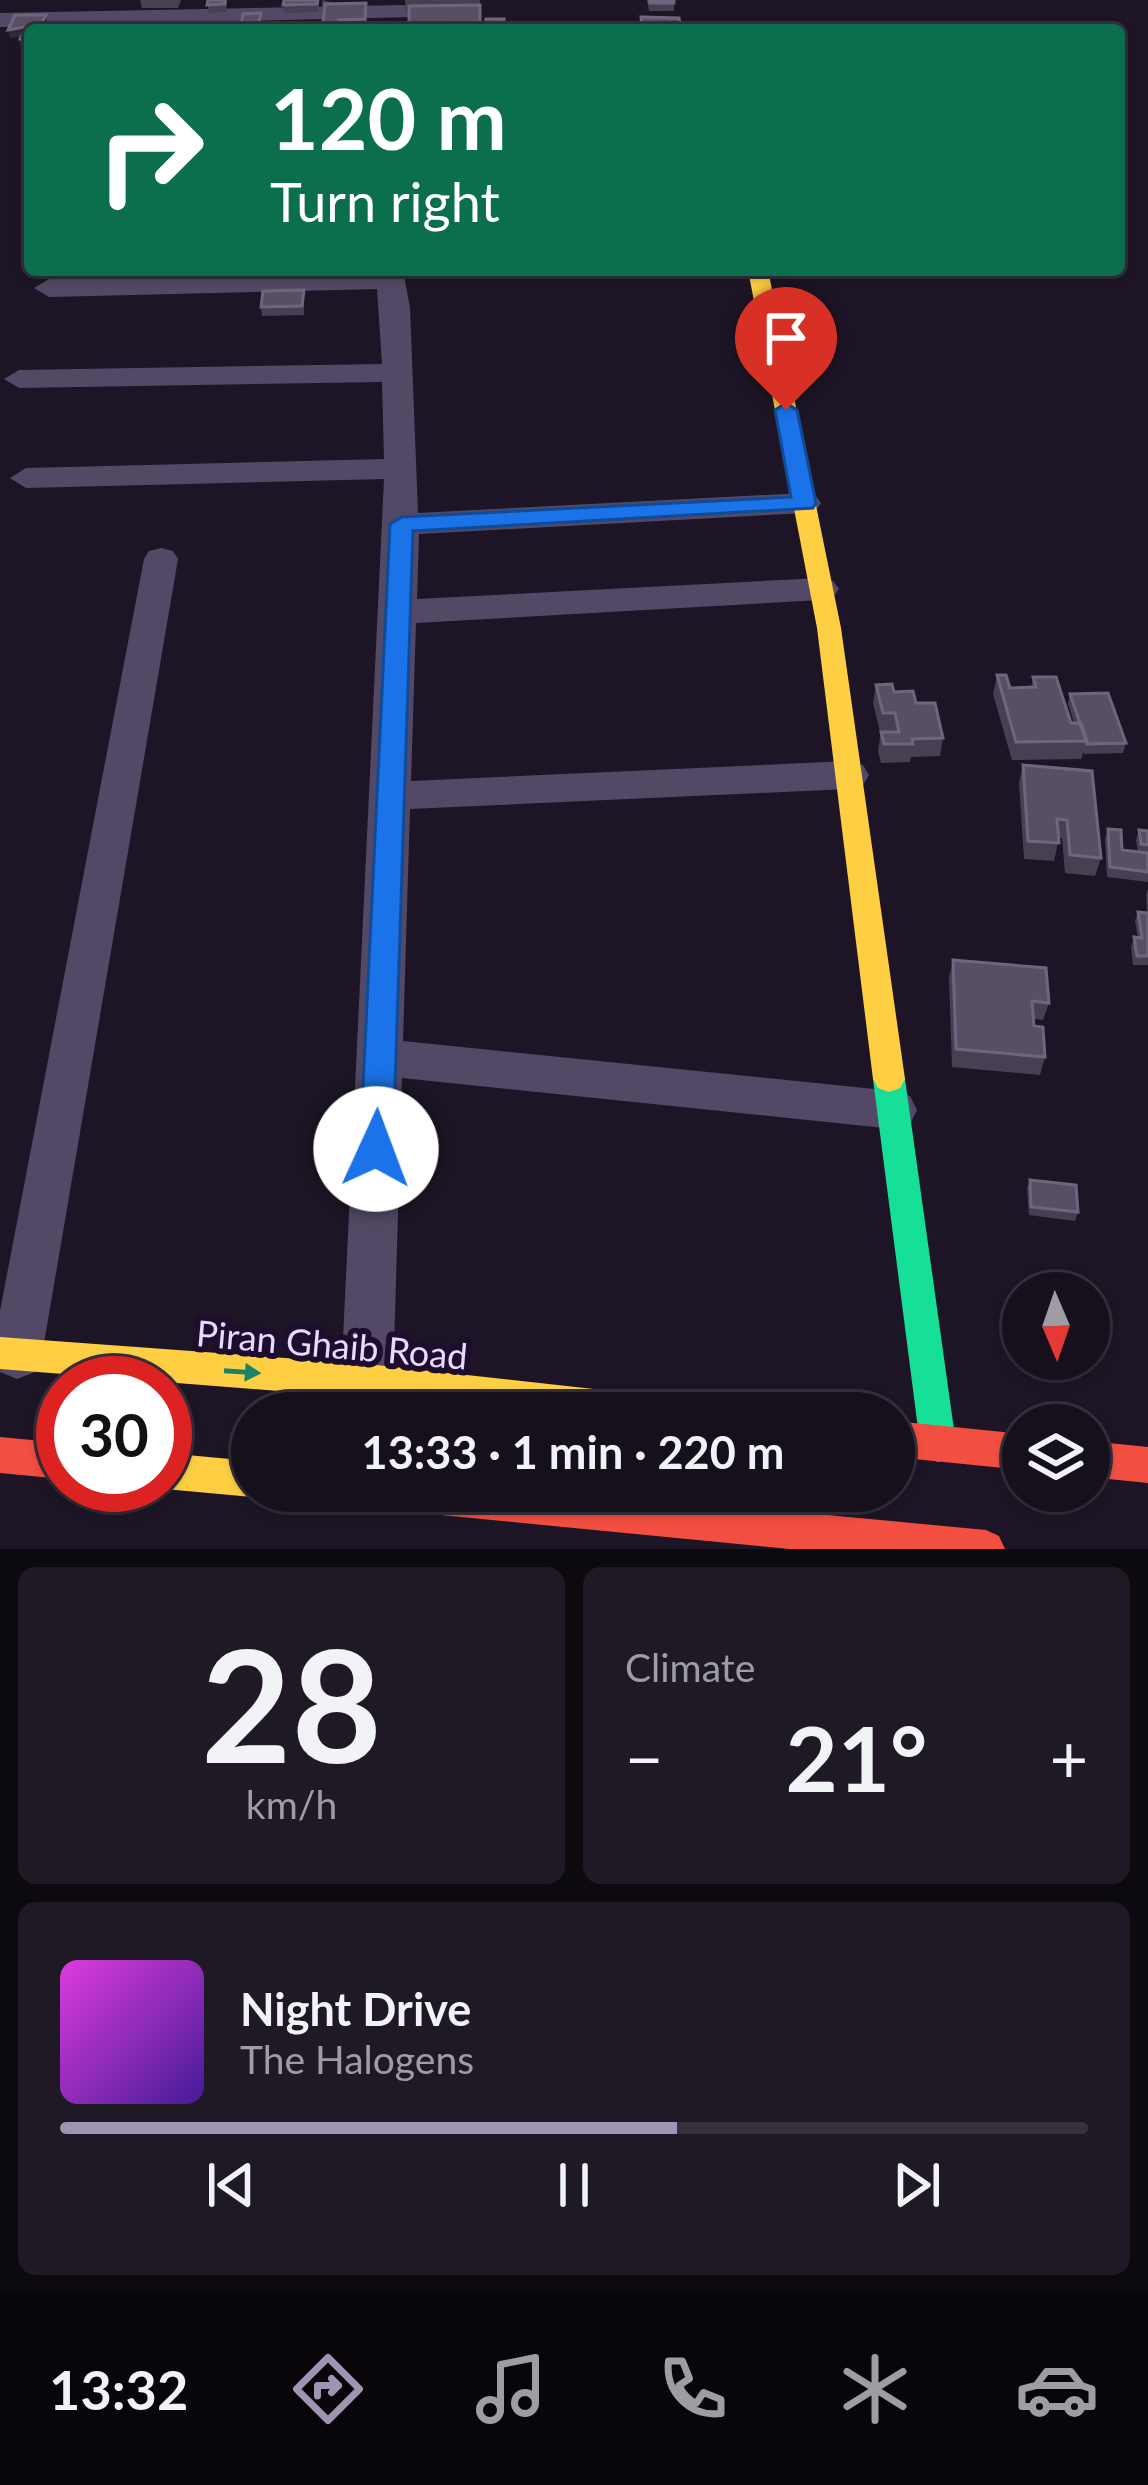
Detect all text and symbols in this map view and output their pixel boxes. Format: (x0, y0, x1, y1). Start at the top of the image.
text: 120 m (270, 67, 507, 168)
icon: right (72, 72, 228, 228)
text: Turn right (270, 169, 500, 234)
pin (735, 287, 837, 410)
icon: arrive (753, 305, 819, 371)
position arrow (313, 1086, 439, 1212)
north arrow (1002, 1272, 1110, 1380)
map controls (1002, 1272, 1110, 1512)
street label: Piran Ghaib Road (195, 1310, 469, 1378)
speed limit sign: 30 (36, 1356, 192, 1512)
one-way arrow (224, 1362, 261, 1381)
button: layers (1002, 1404, 1110, 1512)
text: 13:33 · 1 min · 220 m (362, 1425, 784, 1479)
text: 28 (201, 1609, 382, 1796)
text: Climate (625, 1644, 755, 1690)
text: 21° (786, 1703, 927, 1811)
text: − (625, 1718, 663, 1797)
text: + (1050, 1718, 1088, 1797)
text: km/h (246, 1781, 337, 1827)
text: Night Drive (240, 1982, 471, 2036)
text: The Halogens (240, 2036, 474, 2082)
icon: previous (198, 2152, 264, 2218)
icon: pause (541, 2152, 607, 2218)
icon: next (884, 2152, 950, 2218)
icon: directions (286, 2347, 370, 2431)
icon: music (469, 2347, 553, 2431)
icon: phone (651, 2347, 735, 2431)
icon: climate (833, 2347, 917, 2431)
icon: car (1015, 2347, 1099, 2431)
text: 13:32 (49, 2357, 188, 2422)

